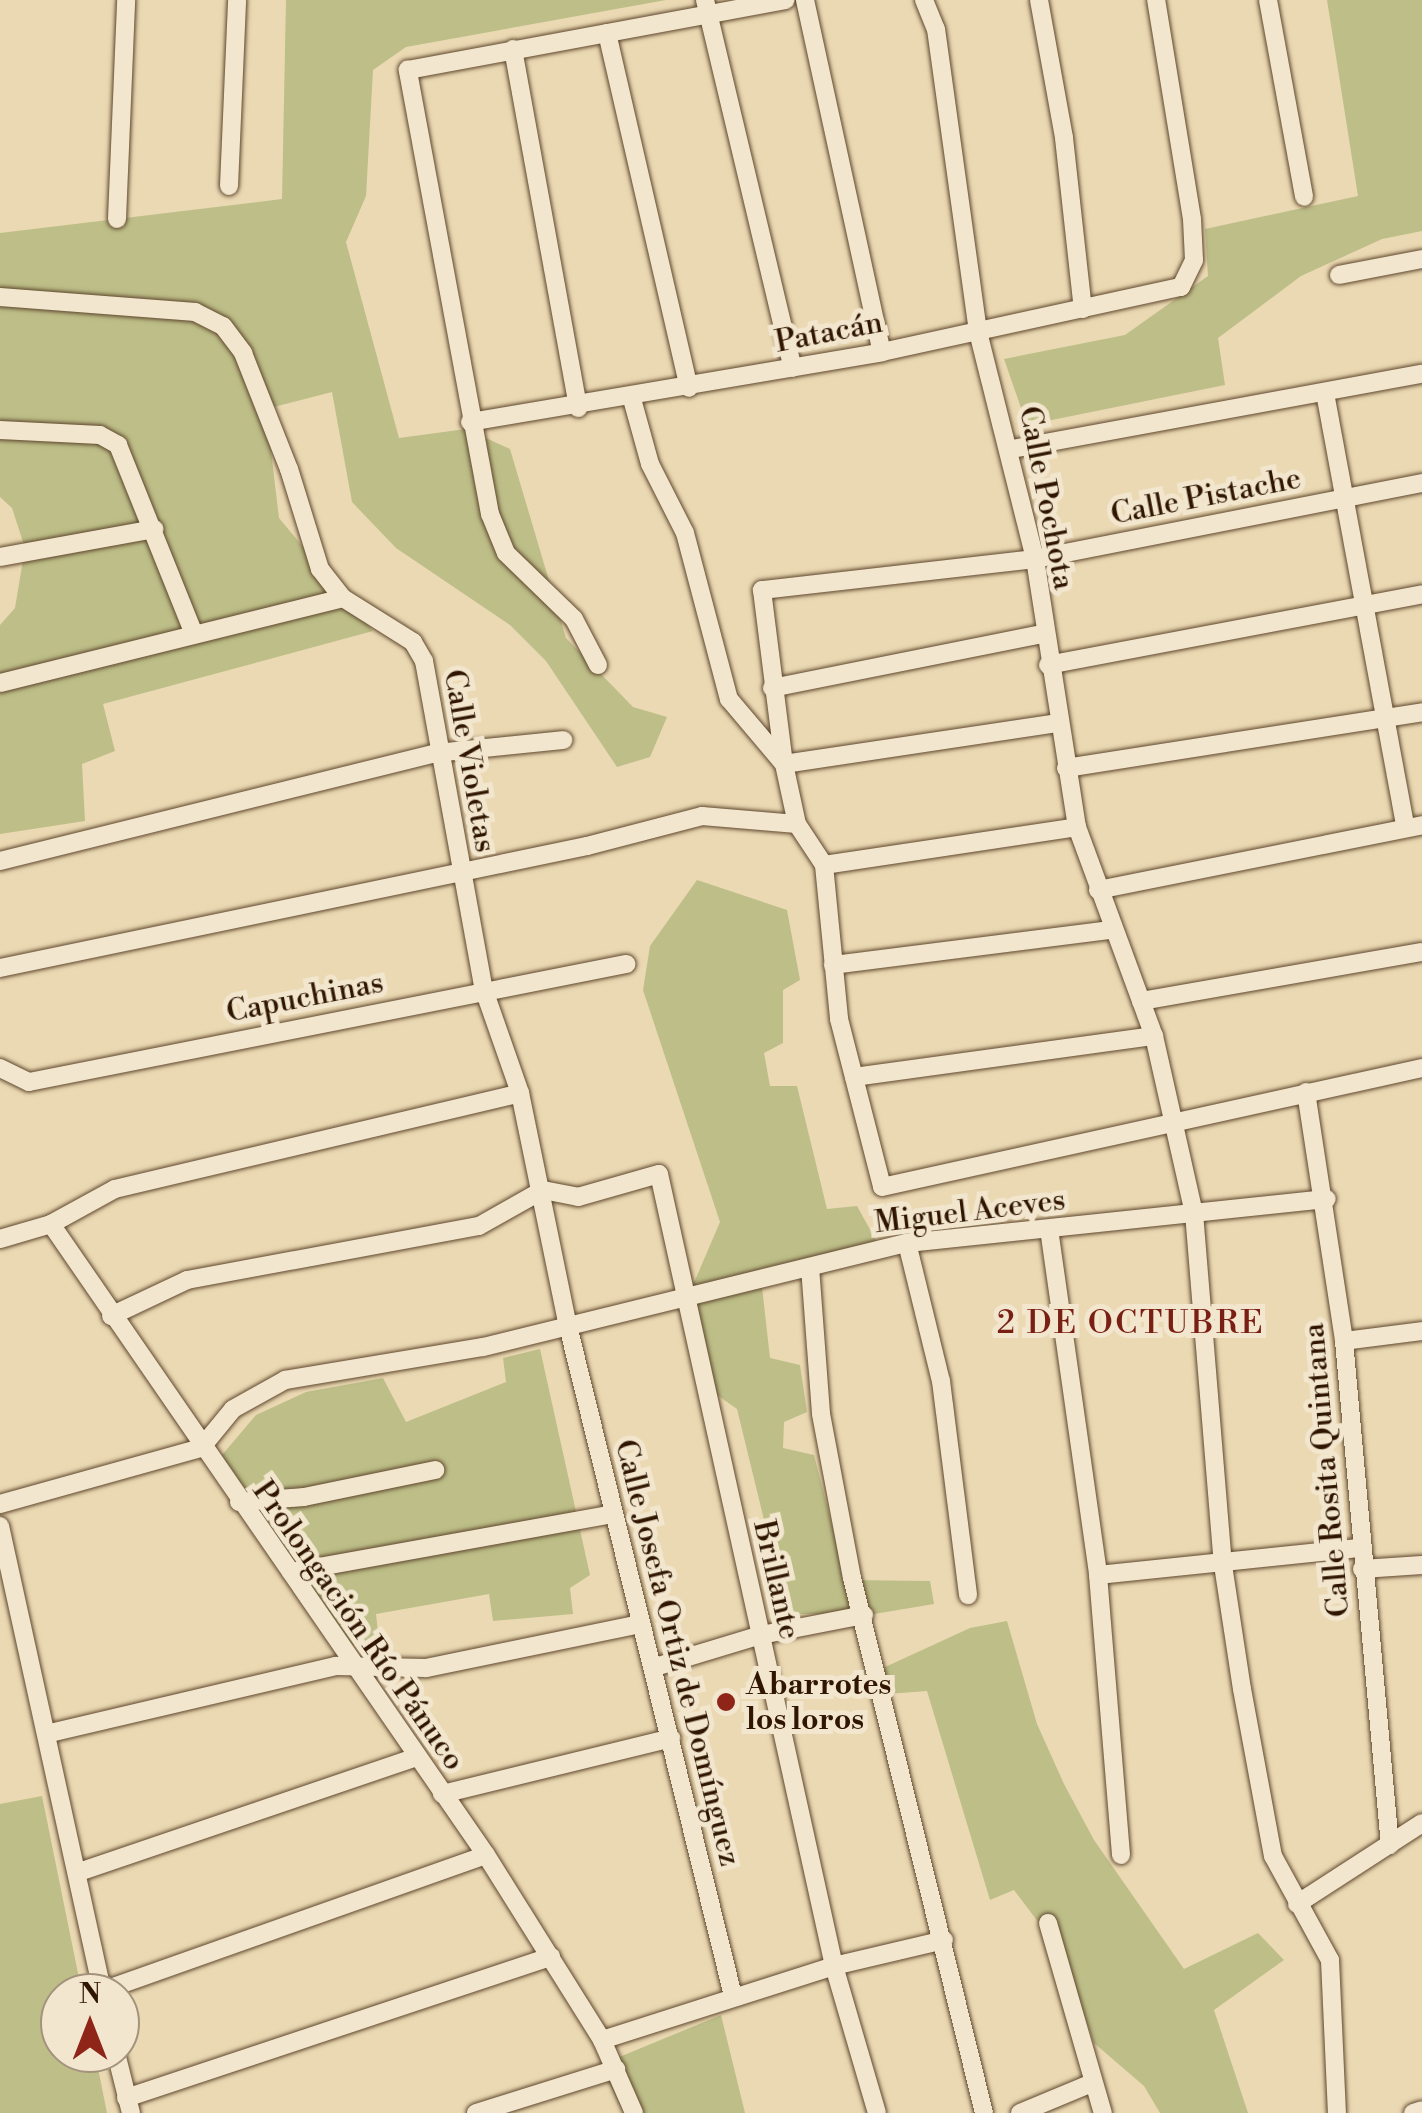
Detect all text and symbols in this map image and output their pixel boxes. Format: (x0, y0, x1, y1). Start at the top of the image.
street label: Patacán (772, 305, 886, 361)
street label: Calle Pochota (1011, 403, 1081, 593)
street label: Calle Pistache (1108, 461, 1304, 533)
street label: Calle Violetas (435, 667, 503, 855)
street label: Capuchinas (223, 965, 387, 1031)
street label: Miguel Aceves (873, 1182, 1067, 1242)
district label: 2 DE OCTUBRE (997, 1304, 1265, 1342)
street label: Calle Rosita Quintana (1296, 1321, 1358, 1619)
street label: Calle Josefa Ortiz de Domínguez (607, 1436, 747, 1870)
street label: Prolongación Río Pánuco (244, 1474, 472, 1778)
street label: Brillante (745, 1517, 807, 1643)
place label: Abarrotes los loros (746, 1667, 891, 1738)
marker: Abarrotes los loros (715, 1691, 737, 1713)
north arrow (40, 1973, 140, 2073)
text: N (79, 1977, 101, 2012)

